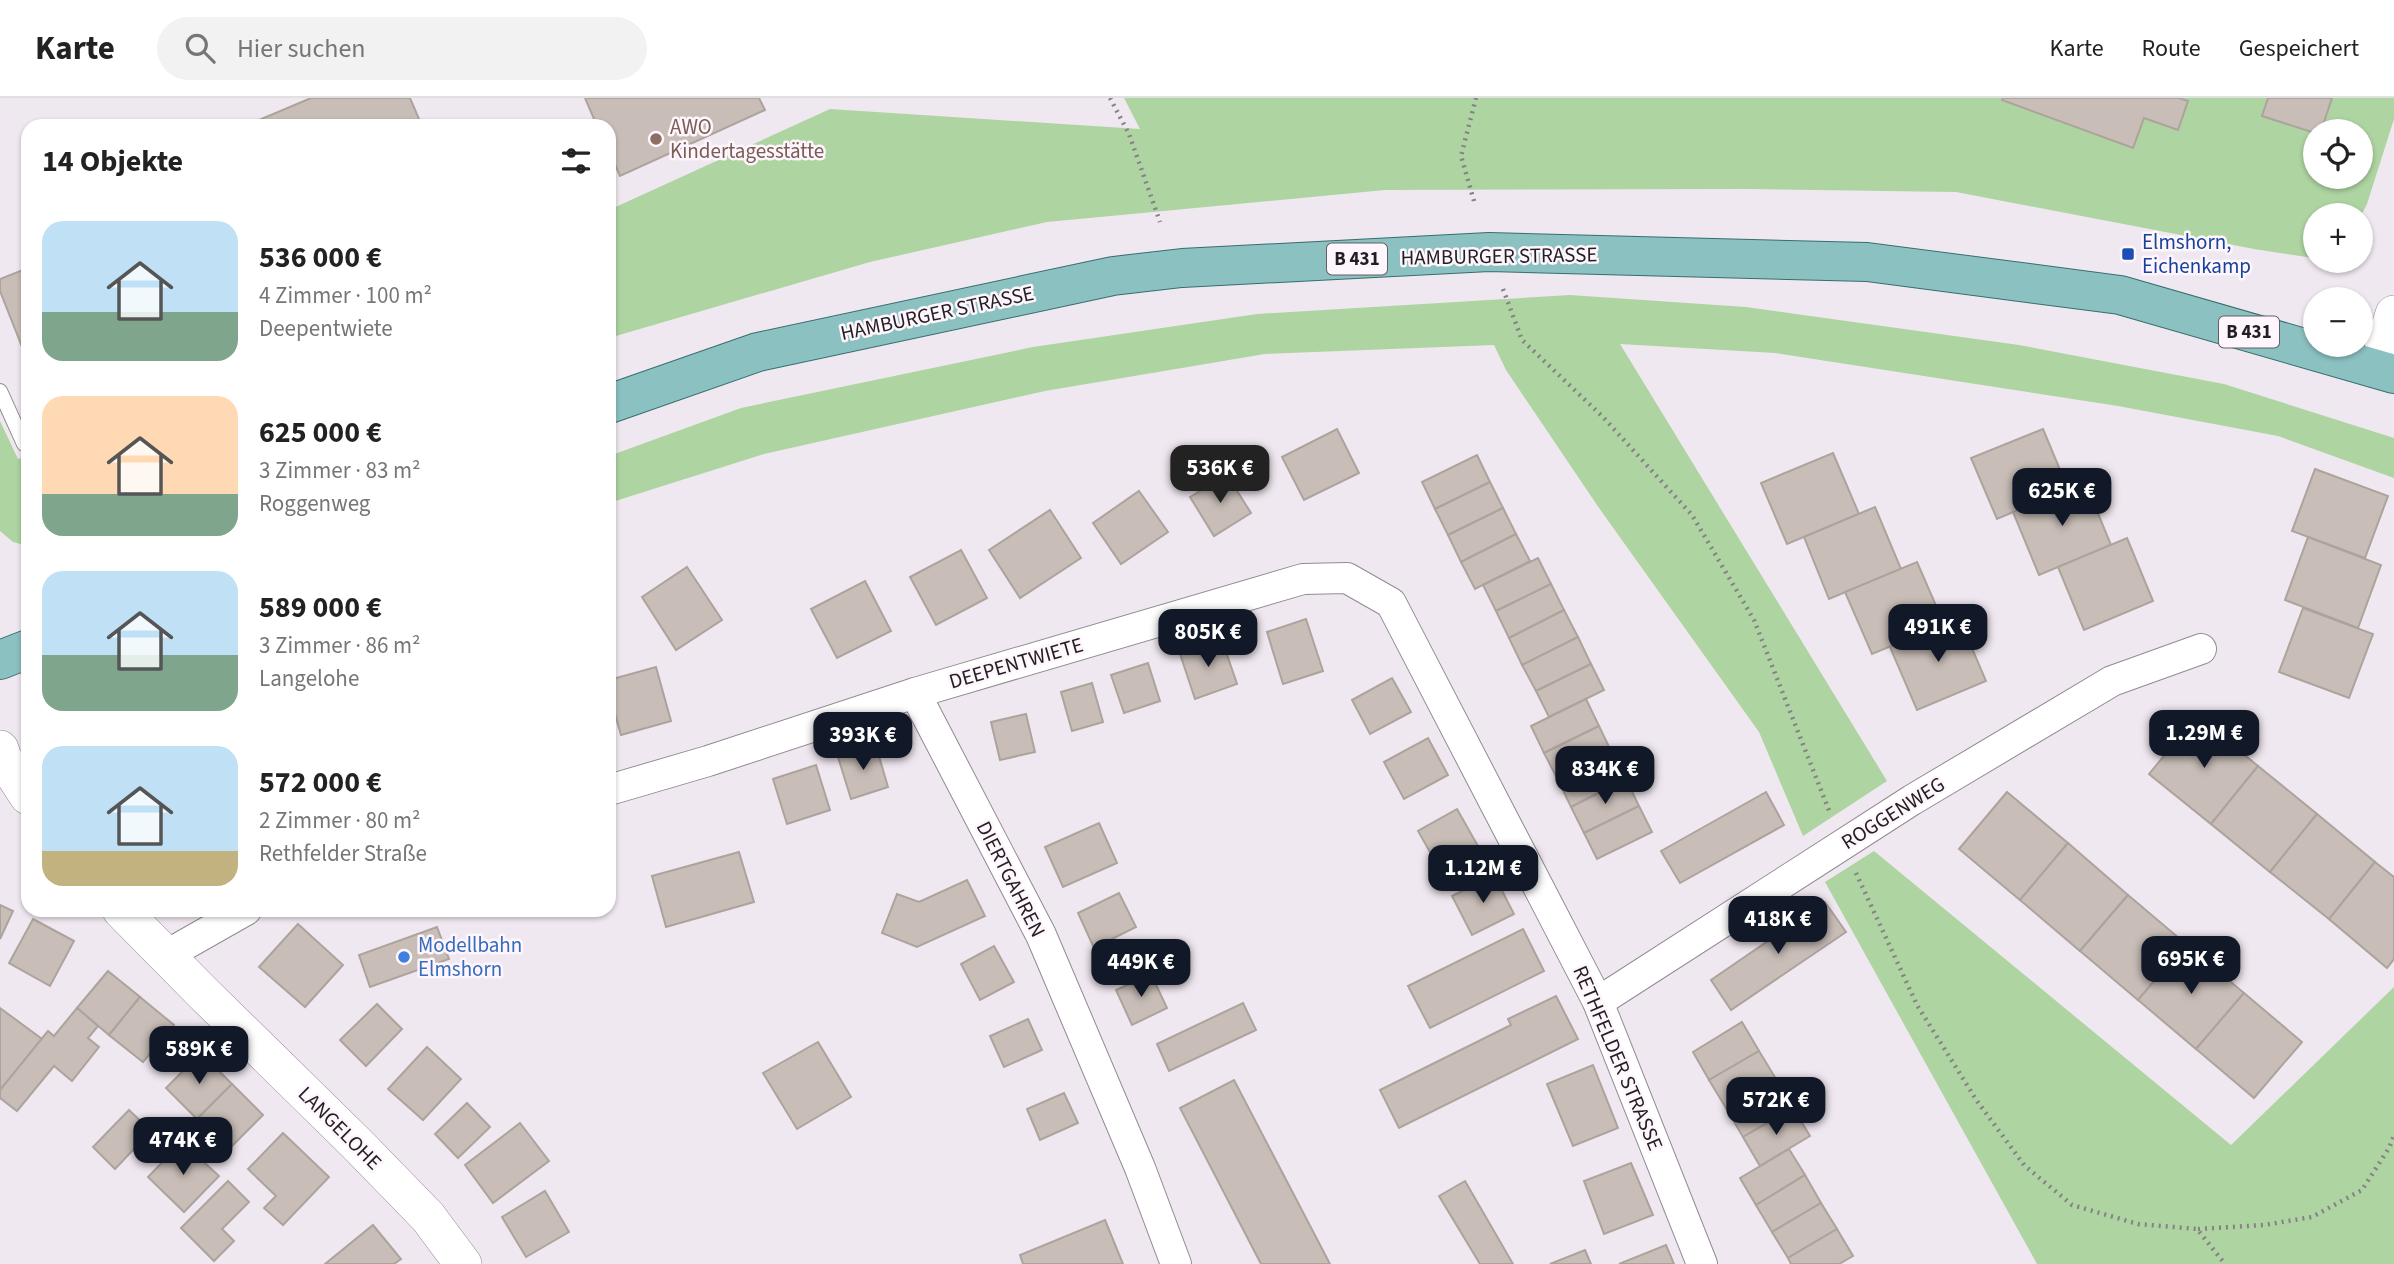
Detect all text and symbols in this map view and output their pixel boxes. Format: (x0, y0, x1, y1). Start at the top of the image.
search box (157, 17, 647, 80)
text: Karte (35, 25, 115, 72)
icon: search (181, 29, 219, 67)
text: Hier suchen (237, 30, 366, 67)
text: Karte (2050, 31, 2104, 66)
text: Route (2142, 31, 2201, 66)
text: Gespeichert (2239, 31, 2359, 66)
place label: AWO Kindertagesstätte (670, 112, 824, 166)
map controls (2303, 119, 2373, 357)
button: locate (2303, 119, 2373, 189)
marker: AWO Kindertagesstätte (648, 131, 664, 147)
text: 14 Objekte (42, 140, 183, 183)
icon: filters (557, 142, 595, 180)
button: + (2303, 203, 2373, 273)
place label: Elmshorn, Eichenkamp (2142, 227, 2251, 281)
text: 536 000 € (259, 236, 382, 279)
street label: HAMBURGER STRASSE (1400, 239, 1598, 273)
road number: B 431 (1327, 244, 1387, 274)
marker: Elmshorn, Eichenkamp (2120, 246, 2136, 262)
icon: home (98, 249, 182, 333)
street label: HAMBURGER STRASSE (838, 278, 1036, 348)
text: 4 Zimmer · 100 m² (259, 279, 432, 312)
button: − (2303, 287, 2373, 357)
text: Deepentwiete (259, 312, 393, 345)
road number: B 431 (2219, 316, 2279, 348)
text: 625 000 € (259, 411, 382, 454)
icon: home (98, 424, 182, 508)
pin: 536K € (1163, 446, 1277, 505)
text: 536K € (1186, 451, 1254, 484)
text: 3 Zimmer · 83 m² (259, 454, 421, 487)
pin: 625K € (2005, 468, 2119, 528)
text: 625K € (2028, 474, 2096, 507)
text: Roggenweg (259, 487, 370, 520)
text: 589 000 € (259, 586, 382, 629)
icon: home (98, 599, 182, 683)
pin: 491K € (1881, 604, 1995, 664)
pin: 805K € (1151, 610, 1265, 669)
text: 491K € (1904, 610, 1972, 643)
text: 805K € (1174, 615, 1242, 648)
text: 3 Zimmer · 86 m² (259, 629, 421, 662)
street label: DEEPENTWIETE (945, 630, 1087, 696)
text: Langelohe (259, 662, 359, 695)
pin: 1.29M € (2139, 710, 2269, 770)
pin: 393K € (806, 712, 920, 772)
text: 1.29M € (2165, 716, 2243, 749)
text: 393K € (829, 718, 897, 751)
pin: 834K € (1548, 746, 1662, 806)
text: 834K € (1571, 752, 1639, 785)
text: 572 000 € (259, 761, 382, 804)
street label: ROGGENWEG (1835, 769, 1951, 857)
icon: home (98, 774, 182, 858)
text: 2 Zimmer · 80 m² (259, 804, 421, 837)
street label: DIERTGAHREN (969, 816, 1053, 942)
text: Rethfelder Straße (259, 837, 427, 870)
pin: 1.12M € (1418, 846, 1548, 905)
text: 1.12M € (1444, 851, 1522, 884)
pin: 418K € (1721, 896, 1835, 956)
text: 418K € (1744, 902, 1812, 935)
place label: Modellbahn Elmshorn (418, 930, 522, 984)
pin: 695K € (2134, 936, 2248, 996)
pin: 449K € (1084, 940, 1198, 999)
text: 695K € (2157, 942, 2225, 975)
text: 449K € (1107, 945, 1175, 978)
marker: Modellbahn Elmshorn (396, 949, 412, 965)
street label: RETHFELDER STRASSE (1565, 961, 1671, 1155)
pin: 589K € (142, 1026, 256, 1086)
text: 589K € (165, 1032, 233, 1065)
pin: 572K € (1719, 1077, 1833, 1137)
street label: LANGELOHE (291, 1079, 389, 1177)
text: 572K € (1742, 1083, 1810, 1116)
pin: 474K € (126, 1118, 240, 1177)
text: 474K € (149, 1123, 217, 1156)

